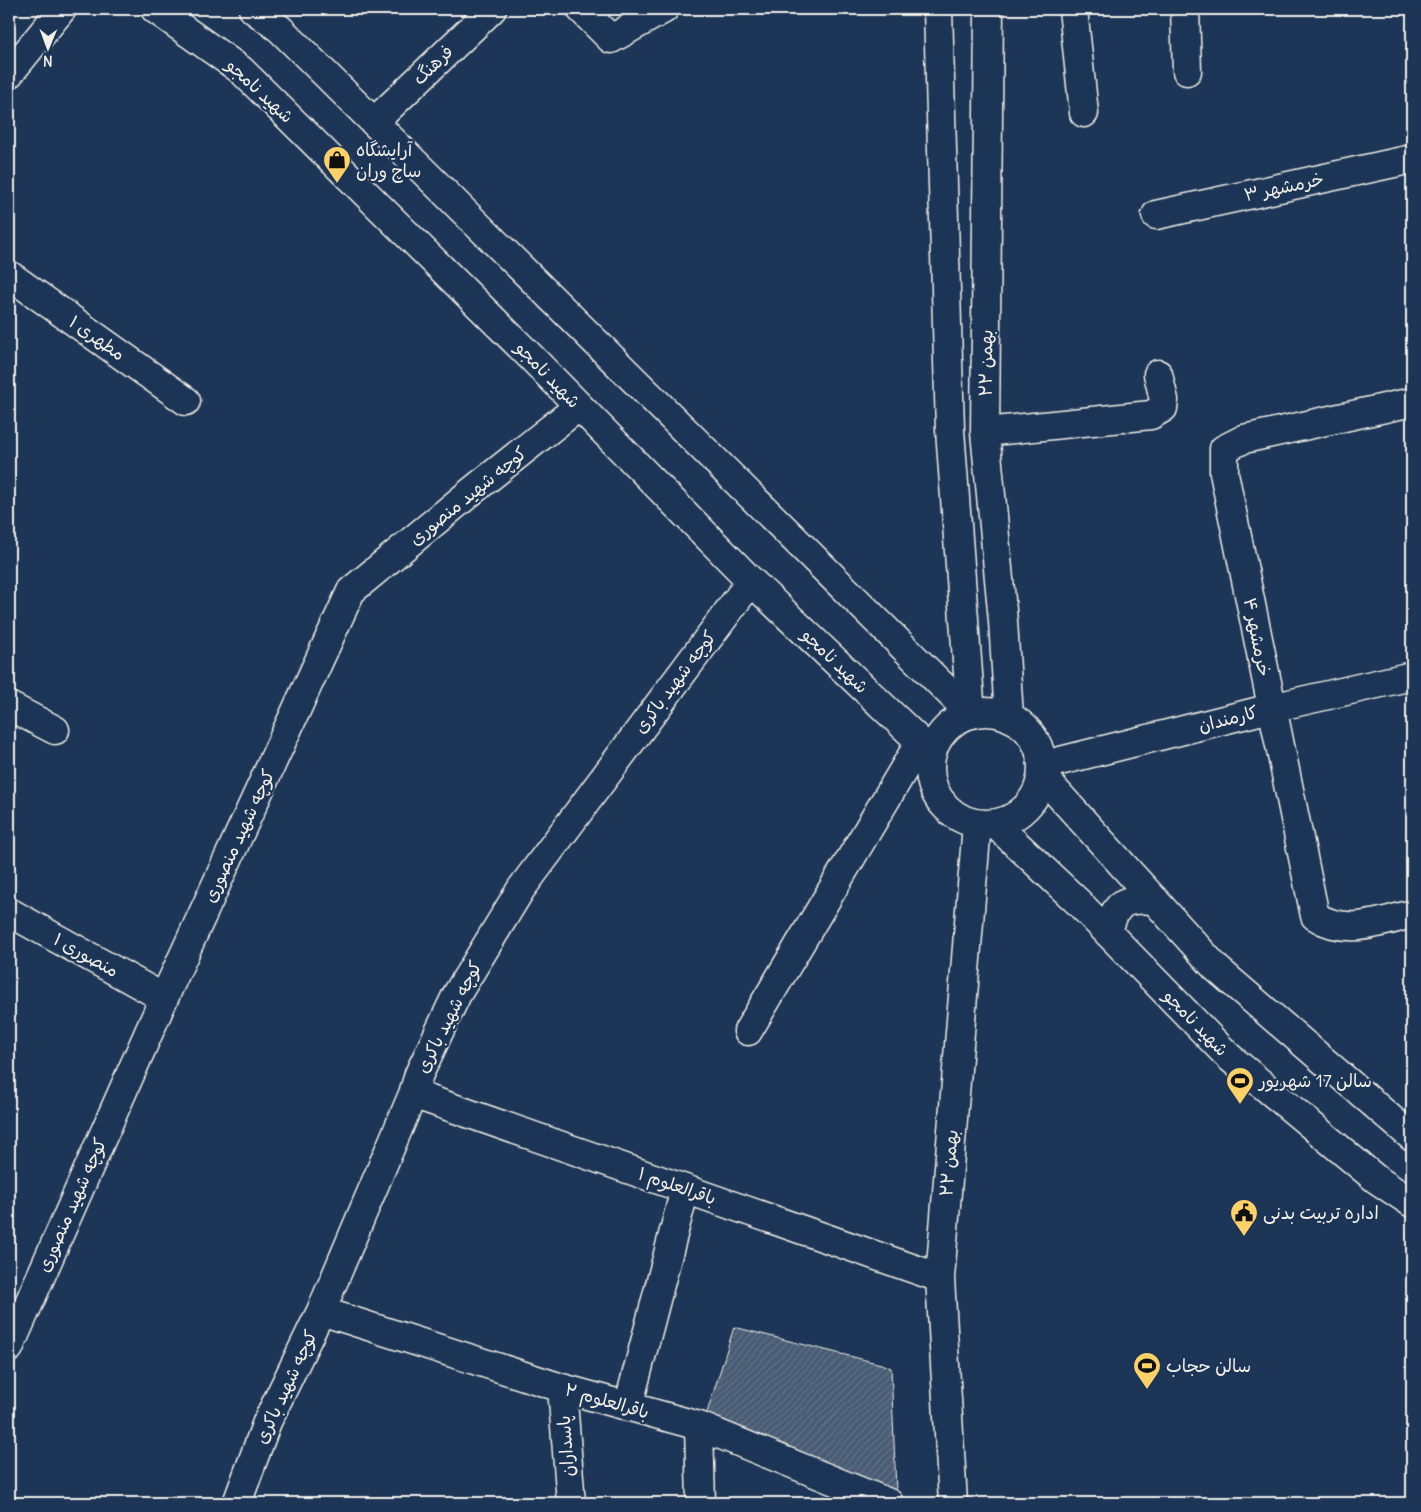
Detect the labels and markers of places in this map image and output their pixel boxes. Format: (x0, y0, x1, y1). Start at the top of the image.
place label: آرایشگاه ساچ وران (356, 138, 421, 183)
shop icon: آرایشگاه ساچ وران (322, 145, 352, 184)
sports icon: سالن 17 شهریور (1225, 1066, 1255, 1105)
place label: سالن 17 شهریور (1257, 1069, 1372, 1092)
public building icon: اداره تربیت بدنی (1229, 1198, 1259, 1237)
place label: اداره تربیت بدنی (1263, 1201, 1379, 1224)
sports icon: سالن حجاب (1132, 1351, 1162, 1390)
place label: سالن حجاب (1166, 1354, 1251, 1377)

